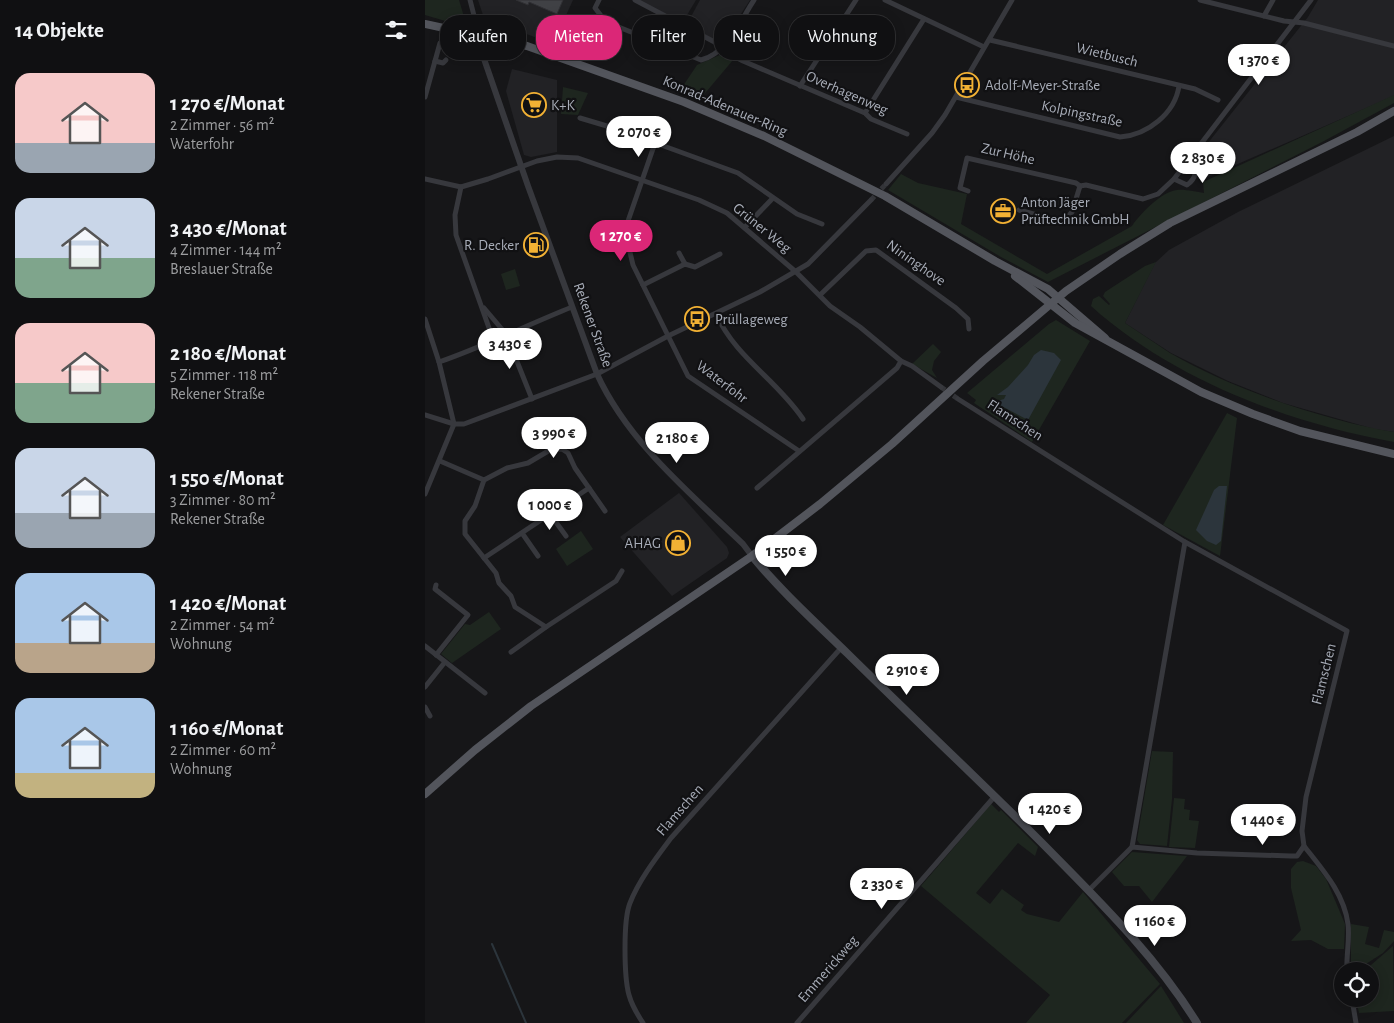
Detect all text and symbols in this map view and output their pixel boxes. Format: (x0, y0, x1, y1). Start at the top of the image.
chip: Kaufen (440, 15, 526, 60)
chip: Mieten (536, 15, 622, 60)
chip: Filter (632, 15, 704, 60)
chip: Neu (714, 15, 779, 60)
chip: Wohnung (789, 15, 895, 60)
icon: filters (382, 16, 410, 44)
text: 14 Objekte (15, 20, 104, 41)
street label: Wietbusch (1075, 40, 1139, 70)
pin: 1 370 € (1213, 44, 1305, 86)
text: 1 370 € (1239, 52, 1279, 68)
street label: Overhagenweg (804, 68, 891, 118)
bus stop icon: Adolf-Meyer-Straße (954, 72, 980, 98)
street label: Konrad-Adenauer-Ring (661, 73, 790, 139)
place label: Adolf-Meyer-Straße (985, 78, 1100, 93)
supermarket icon: K+K (521, 92, 547, 118)
icon: home (55, 93, 115, 153)
text: 1 270 €/Monat (170, 93, 285, 114)
place label: K+K (551, 98, 575, 113)
street label: Kolpingstraße (1040, 98, 1124, 130)
pin: 2 070 € (593, 116, 685, 158)
text: 2 Zimmer · 56 m² (170, 117, 274, 133)
text: 2 070 € (617, 124, 661, 140)
text: Waterfohr (170, 136, 234, 152)
street label: Zur Höhe (980, 141, 1036, 167)
pin: 2 830 € (1157, 142, 1249, 184)
text: 2 830 € (1182, 150, 1224, 166)
place label: Anton Jäger Prüftechnik GmbH (1021, 195, 1130, 227)
office icon: Anton Jäger Prüftechnik GmbH (990, 198, 1016, 224)
street label: Grüner Weg (730, 200, 794, 256)
icon: home (55, 218, 115, 278)
text: 3 430 €/Monat (170, 218, 287, 239)
pin: 1 270 € (575, 220, 667, 262)
text: 1 270 € (601, 228, 641, 244)
fuel station icon: R. Decker (523, 232, 549, 258)
street label: Nininghove (884, 237, 948, 289)
place label: R. Decker (464, 238, 519, 253)
text: 4 Zimmer · 144 m² (170, 242, 282, 258)
text: Breslauer Straße (170, 261, 273, 277)
street label: Rekener Straße (571, 281, 615, 369)
bus stop icon: Prüllageweg (684, 306, 710, 332)
place label: Prüllageweg (715, 312, 788, 327)
pin: 3 430 € (464, 328, 556, 370)
text: 3 430 € (489, 336, 531, 352)
icon: home (55, 343, 115, 403)
text: 2 180 €/Monat (170, 343, 286, 364)
street label: Waterfohr (694, 358, 751, 406)
text: 5 Zimmer · 118 m² (170, 367, 278, 383)
text: Rekener Straße (170, 386, 265, 402)
street label: Flamschen (985, 397, 1045, 443)
pin: 3 990 € (508, 416, 600, 459)
pin: 2 180 € (631, 422, 723, 464)
text: 3 990 € (533, 425, 576, 441)
text: 2 180 € (656, 430, 698, 446)
icon: home (55, 468, 115, 528)
text: 1 550 €/Monat (170, 468, 284, 489)
pin: 1 000 € (504, 488, 596, 531)
text: 3 Zimmer · 80 m² (170, 492, 276, 508)
text: 1 000 € (528, 497, 572, 513)
text: Rekener Straße (170, 511, 265, 527)
shop icon: AHAG (665, 530, 691, 556)
pin: 1 550 € (740, 534, 832, 577)
place label: AHAG (625, 536, 661, 551)
text: 1 550 € (766, 543, 806, 559)
icon: home (55, 593, 115, 653)
text: 1 420 €/Monat (170, 593, 286, 614)
text: 2 Zimmer · 54 m² (170, 617, 275, 633)
text: Wohnung (170, 636, 232, 652)
street label: Flamschen (1309, 642, 1339, 706)
pin: 2 910 € (861, 654, 953, 696)
text: 2 910 € (886, 662, 928, 678)
icon: home (55, 718, 115, 778)
text: 1 160 €/Monat (170, 718, 283, 739)
text: 2 Zimmer · 60 m² (170, 742, 276, 758)
text: Wohnung (170, 761, 232, 777)
street label: Flamschen (654, 781, 706, 839)
pin: 1 420 € (1004, 792, 1096, 835)
text: 1 420 € (1029, 801, 1071, 817)
pin: 1 440 € (1217, 804, 1309, 846)
text: 1 440 € (1242, 812, 1284, 828)
pin: 2 330 € (836, 868, 928, 910)
text: 2 330 € (861, 876, 903, 892)
pin: 1 160 € (1109, 904, 1201, 947)
text: 1 160 € (1135, 913, 1175, 929)
street label: Emmerickweg (795, 932, 861, 1005)
map controls (1334, 962, 1379, 1007)
button: locate (1334, 962, 1379, 1007)

